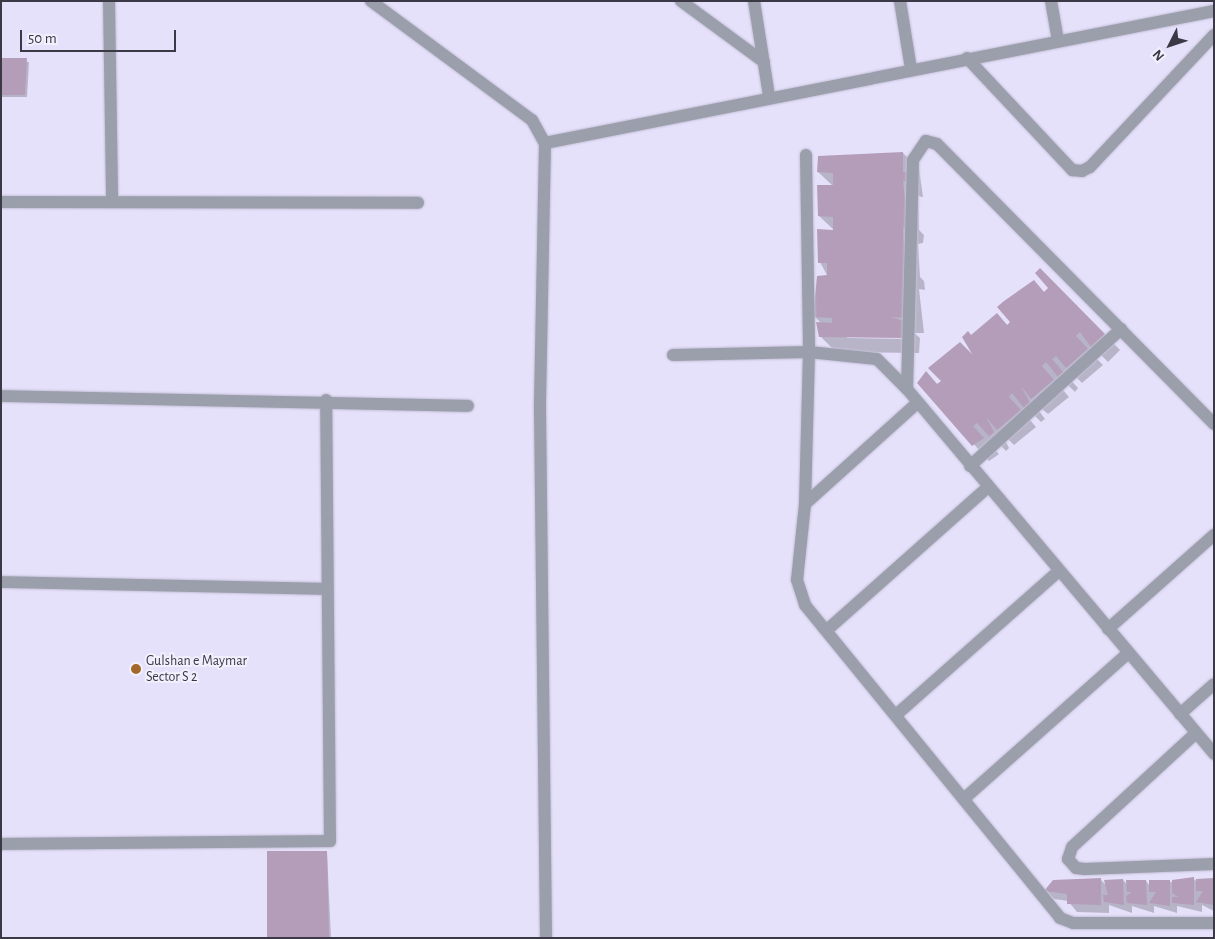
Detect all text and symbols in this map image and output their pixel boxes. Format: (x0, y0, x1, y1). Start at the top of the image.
scale bar (22, 20, 179, 52)
north arrow (1145, 20, 1195, 70)
text: 50 m (28, 31, 57, 46)
text: N (1150, 47, 1167, 63)
place label: Gulshan e Maymar Sector S 2 (146, 653, 247, 686)
marker: Gulshan e Maymar Sector S 2 (130, 663, 142, 675)

